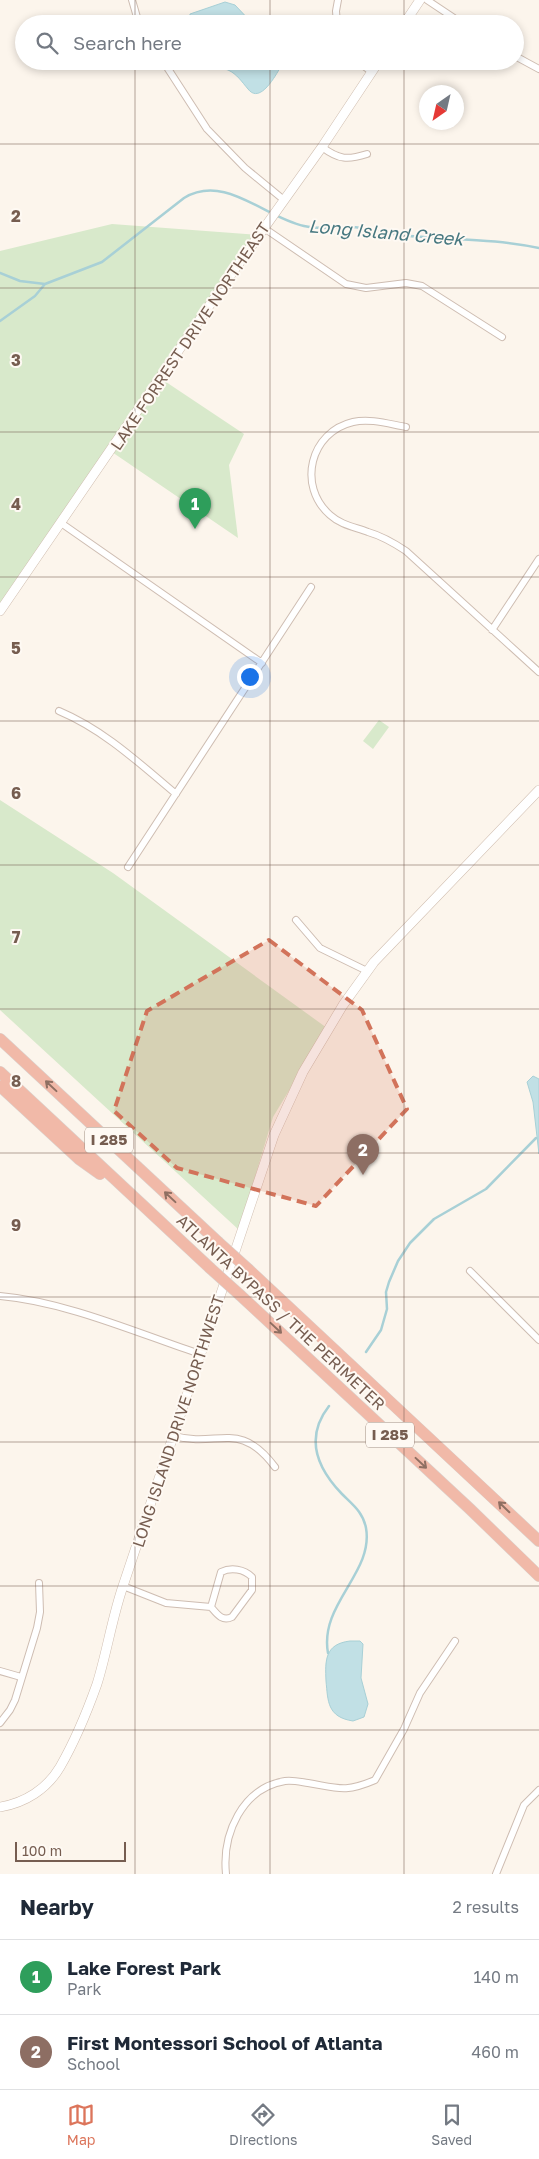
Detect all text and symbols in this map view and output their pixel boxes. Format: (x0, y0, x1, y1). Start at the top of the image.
search box (15, 15, 524, 70)
icon: search (33, 29, 61, 57)
text: Search here (73, 31, 182, 54)
north arrow (419, 85, 464, 130)
text: 2 (11, 206, 21, 226)
water label: Long Island Creek (308, 214, 466, 250)
street label: LAKE FORREST DRIVE NORTHEAST (106, 218, 274, 454)
text: 3 (11, 350, 21, 370)
pin: 1 (179, 488, 211, 529)
text: 4 (11, 494, 21, 514)
text: 5 (11, 638, 21, 658)
your location (237, 664, 263, 690)
text: 6 (11, 783, 21, 803)
text: 7 (12, 927, 21, 947)
text: 8 (11, 1071, 21, 1091)
one-way arrow (44, 1080, 57, 1092)
road number: I 285 (85, 1128, 133, 1152)
pin: 2 (347, 1134, 379, 1175)
one-way arrow (163, 1191, 176, 1203)
street label: ATLANTA BYPASS / THE PERIMETER (173, 1210, 389, 1414)
text: 9 (11, 1215, 21, 1235)
street label: LONG ISLAND DRIVE NORTHWEST (128, 1292, 228, 1550)
one-way arrow (269, 1322, 282, 1334)
road number: I 285 (366, 1422, 414, 1448)
one-way arrow (414, 1457, 427, 1469)
one-way arrow (498, 1501, 510, 1513)
scale bar (15, 1839, 126, 1862)
text: 100 m (22, 1842, 62, 1859)
text: Nearby (20, 1894, 94, 1920)
text: 2 results (453, 1897, 519, 1917)
text: Lake Forest Park (67, 1956, 221, 1979)
text: 1 (32, 1967, 40, 1987)
text: 140 m (473, 1967, 519, 1987)
text: Park (67, 1979, 102, 1999)
text: First Montessori School of Atlanta (67, 2031, 383, 2054)
text: 2 (31, 2042, 41, 2062)
text: 460 m (471, 2042, 519, 2062)
text: School (67, 2054, 120, 2074)
tab: Map (67, 2101, 95, 2148)
tab: Directions (229, 2101, 298, 2148)
tab: Saved (431, 2101, 472, 2148)

